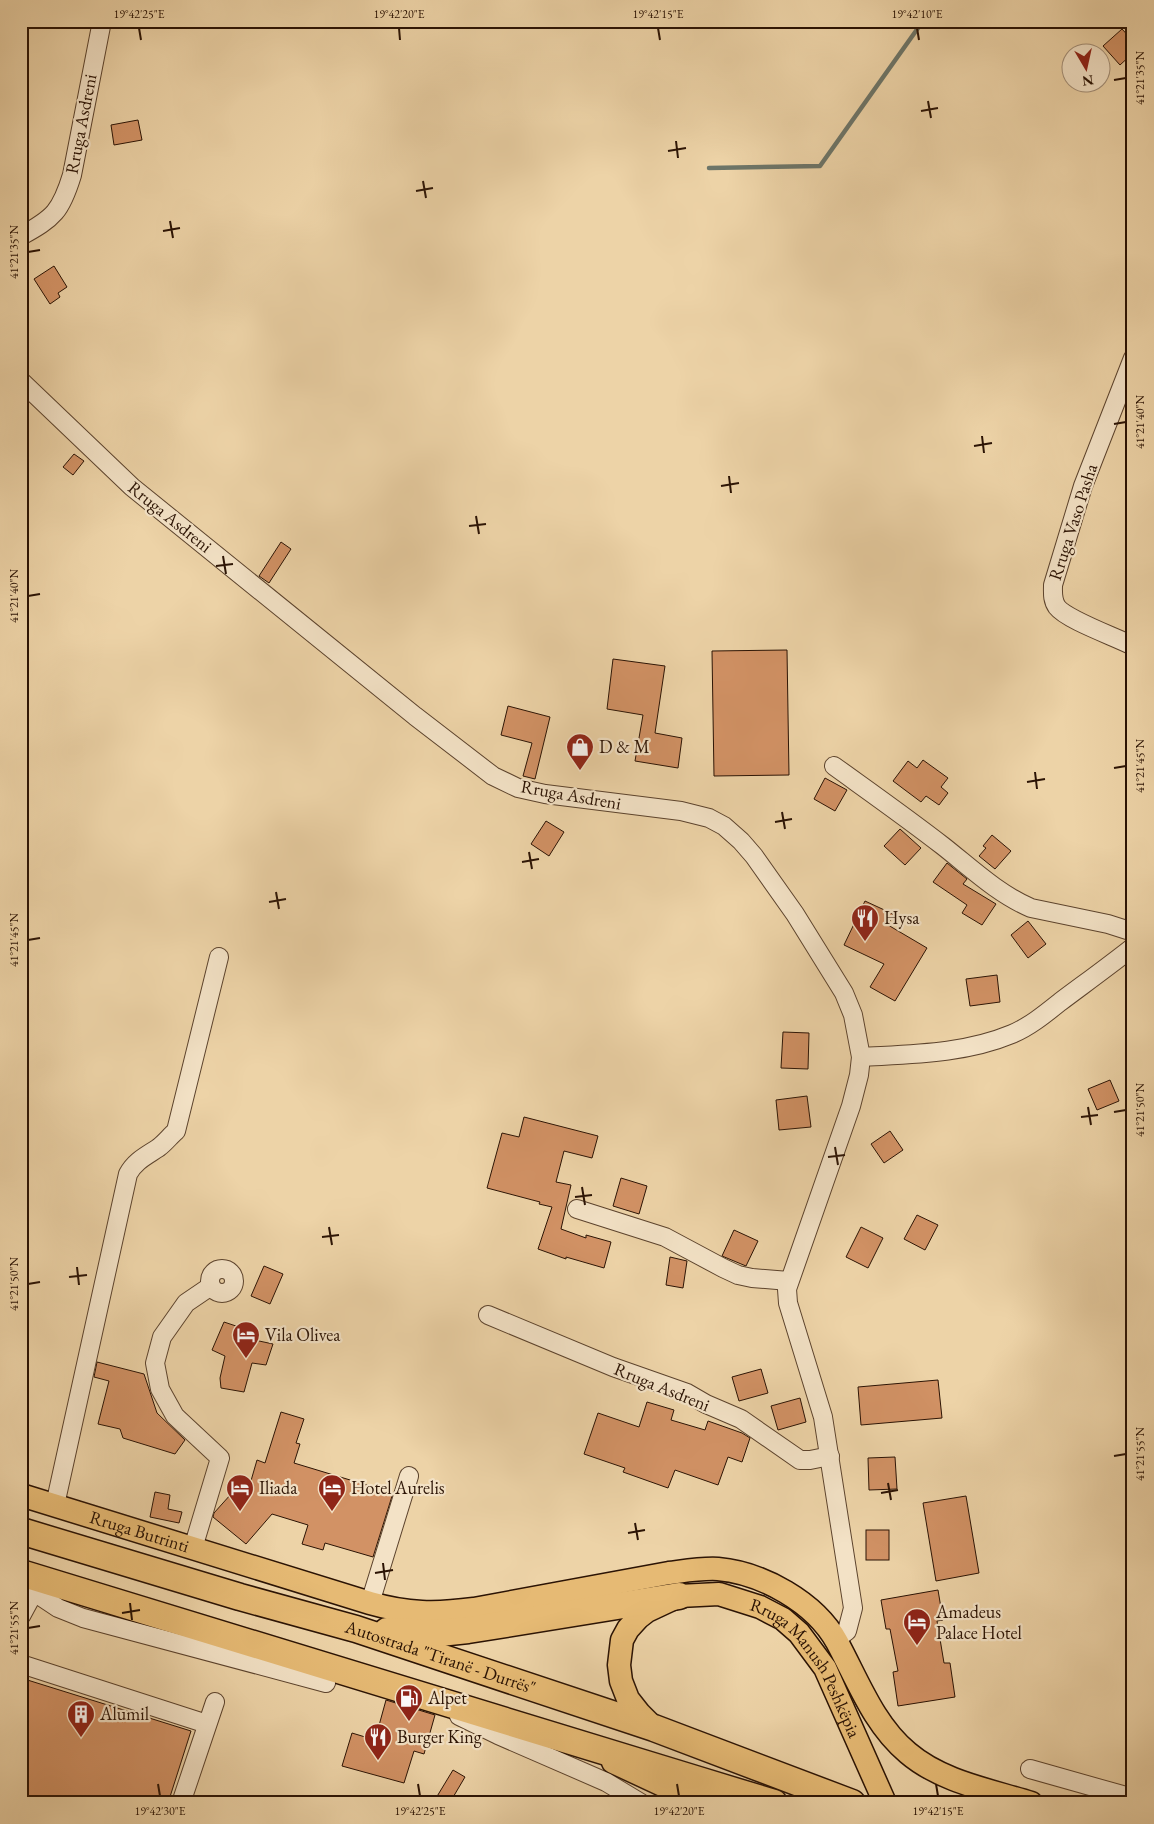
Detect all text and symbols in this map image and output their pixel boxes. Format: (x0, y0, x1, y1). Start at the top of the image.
text: 19°42'25"E (113, 6, 165, 22)
text: 19°42'20"E (373, 6, 425, 22)
text: 19°42'15"E (632, 6, 684, 22)
text: 19°42'10"E (891, 6, 943, 22)
north arrow (1062, 42, 1112, 92)
text: 41°21'35"N (1132, 51, 1148, 105)
street label: Rruga Asdreni (60, 71, 102, 176)
text: N (1080, 71, 1095, 91)
text: 41°21'35"N (6, 225, 22, 279)
text: 41°21'40"N (1132, 395, 1148, 449)
street label: Rruga Vaso Pasha (1043, 460, 1102, 583)
street label: Rruga Asdreni (124, 476, 217, 558)
text: 41°21'40"N (6, 569, 22, 623)
shop icon: D & M (565, 732, 595, 771)
place label: D & M (599, 735, 650, 758)
text: 41°21'45"N (1132, 739, 1148, 793)
street label: Rruga Asdreni (519, 774, 624, 815)
restaurant icon: Hysa (850, 903, 880, 942)
place label: Hysa (884, 906, 920, 929)
text: 41°21'45"N (6, 913, 22, 967)
text: 41°21'50"N (1132, 1083, 1148, 1137)
text: 41°21'50"N (6, 1257, 22, 1311)
hotel icon: Vila Olivea (231, 1320, 261, 1359)
place label: Vila Olivea (265, 1323, 341, 1346)
street label: Rruga Asdreni (611, 1357, 714, 1416)
text: 41°21'55"N (1132, 1427, 1148, 1481)
hotel icon: Iliada (225, 1473, 255, 1512)
hotel icon: Hotel Aurelis (317, 1473, 347, 1512)
place label: Iliada (259, 1476, 298, 1499)
place label: Hotel Aurelis (351, 1476, 445, 1499)
street label: Rruga Butrinti (87, 1505, 193, 1558)
street label: Rruga Manush Peshkëpia (748, 1593, 867, 1742)
place label: Amadeus Palace Hotel (935, 1600, 1022, 1644)
text: 41°21'55"N (6, 1601, 22, 1655)
hotel icon: Amadeus Palace Hotel (902, 1607, 932, 1646)
street label: Autostrada "Tiranë - Durrës" (342, 1614, 539, 1699)
fuel station icon: Alpet (394, 1683, 424, 1722)
place label: Alpet (427, 1686, 467, 1709)
building icon: Alumil (66, 1699, 96, 1738)
place label: Alumil (99, 1702, 149, 1725)
restaurant icon: Burger King (363, 1722, 393, 1761)
place label: Burger King (397, 1725, 482, 1748)
text: 19°42'30"E (134, 1803, 186, 1819)
text: 19°42'25"E (394, 1803, 446, 1819)
text: 19°42'20"E (653, 1803, 705, 1819)
text: 19°42'15"E (912, 1803, 964, 1819)

